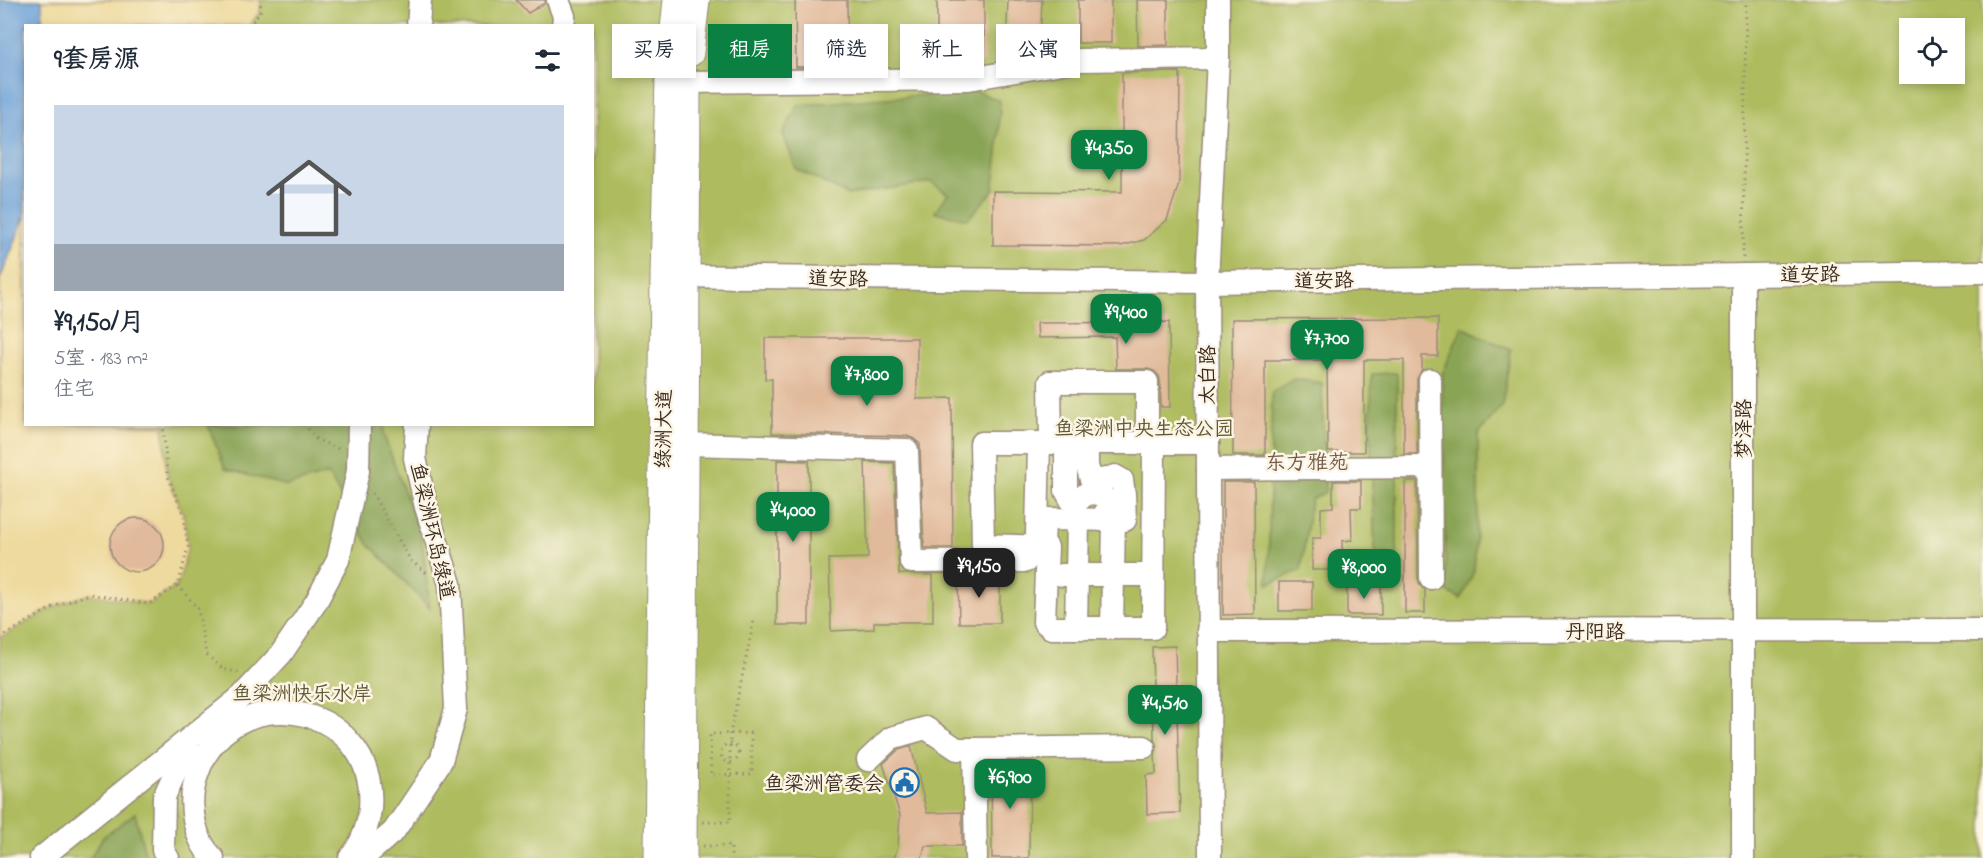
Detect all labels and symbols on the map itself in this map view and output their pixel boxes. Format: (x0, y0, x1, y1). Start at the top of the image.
pin: ¥4,350 (1060, 130, 1158, 181)
street label: 道安路 (1780, 261, 1841, 292)
street label: 道安路 (808, 265, 869, 296)
street label: 道安路 (1294, 267, 1355, 298)
pin: ¥9,400 (1077, 294, 1175, 345)
pin: ¥7,700 (1278, 320, 1376, 371)
street label: 太白路 (1195, 344, 1224, 405)
pin: ¥7,800 (818, 356, 916, 407)
street label: 绿洲大道 (650, 389, 681, 469)
street label: 梦泽路 (1731, 398, 1760, 459)
park label: 鱼梁洲中央生态公园 (1054, 416, 1234, 445)
district label: 东方雅苑 (1265, 449, 1349, 479)
street label: 鱼梁洲环岛绿道 (401, 460, 460, 603)
pin: ¥4,000 (744, 492, 842, 543)
pin: ¥9,150 (930, 548, 1028, 599)
pin: ¥8,000 (1315, 549, 1413, 600)
street label: 丹阳路 (1565, 619, 1626, 648)
park label: 鱼梁洲快乐水岸 (232, 681, 372, 710)
pin: ¥4,510 (1116, 685, 1214, 736)
pin: ¥6,900 (961, 759, 1059, 810)
public building icon: 鱼梁洲管委会 (889, 767, 921, 799)
place label: 鱼梁洲管委会 (764, 771, 884, 800)

